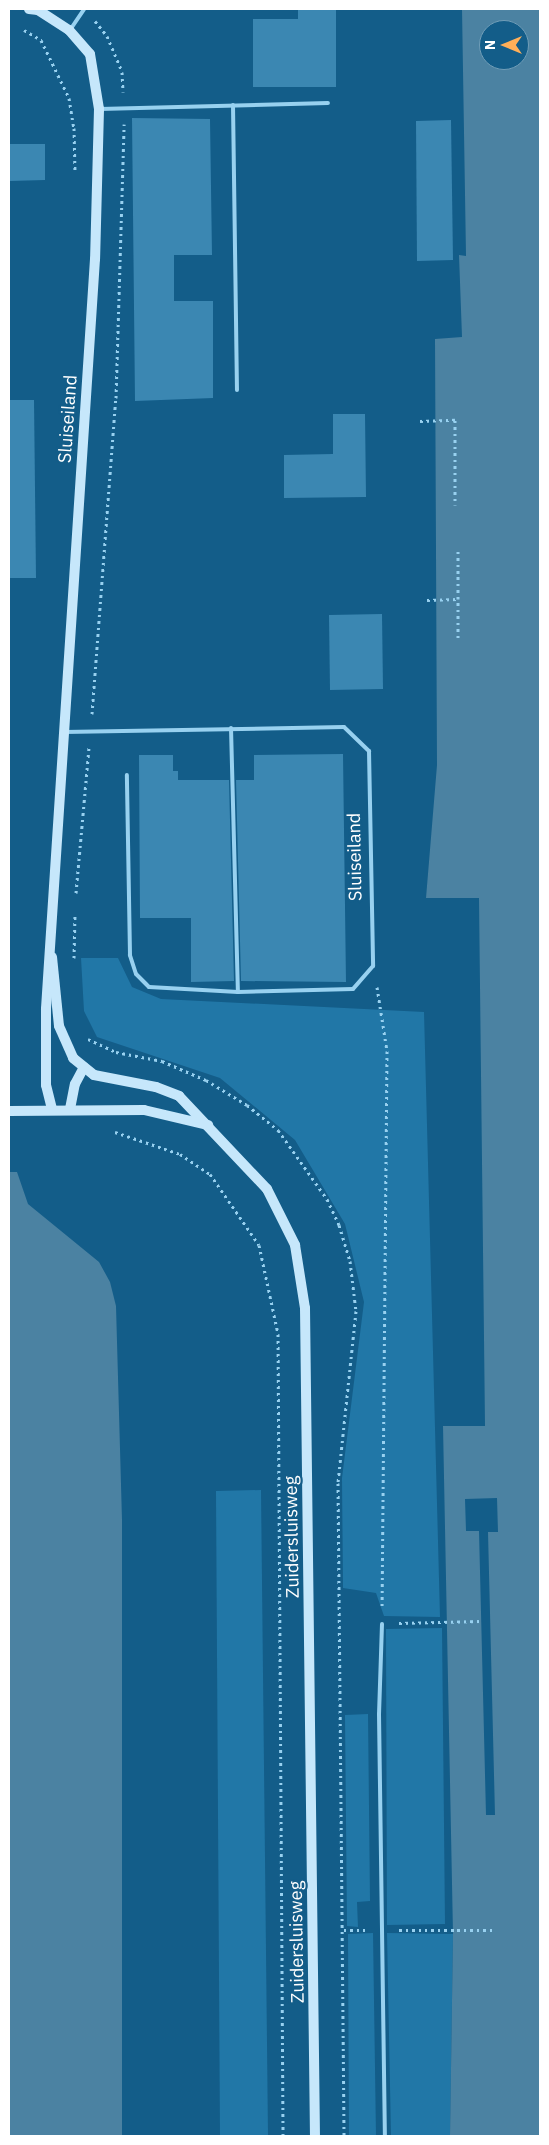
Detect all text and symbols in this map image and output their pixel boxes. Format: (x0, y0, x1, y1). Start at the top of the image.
north arrow (479, 20, 529, 70)
text: N (481, 40, 499, 50)
street label: Sluiseiland (54, 374, 82, 464)
street label: Sluiseiland (343, 813, 367, 901)
street label: Zuidersluisweg (280, 1476, 304, 1598)
street label: Zuidersluisweg (285, 1881, 309, 2003)

